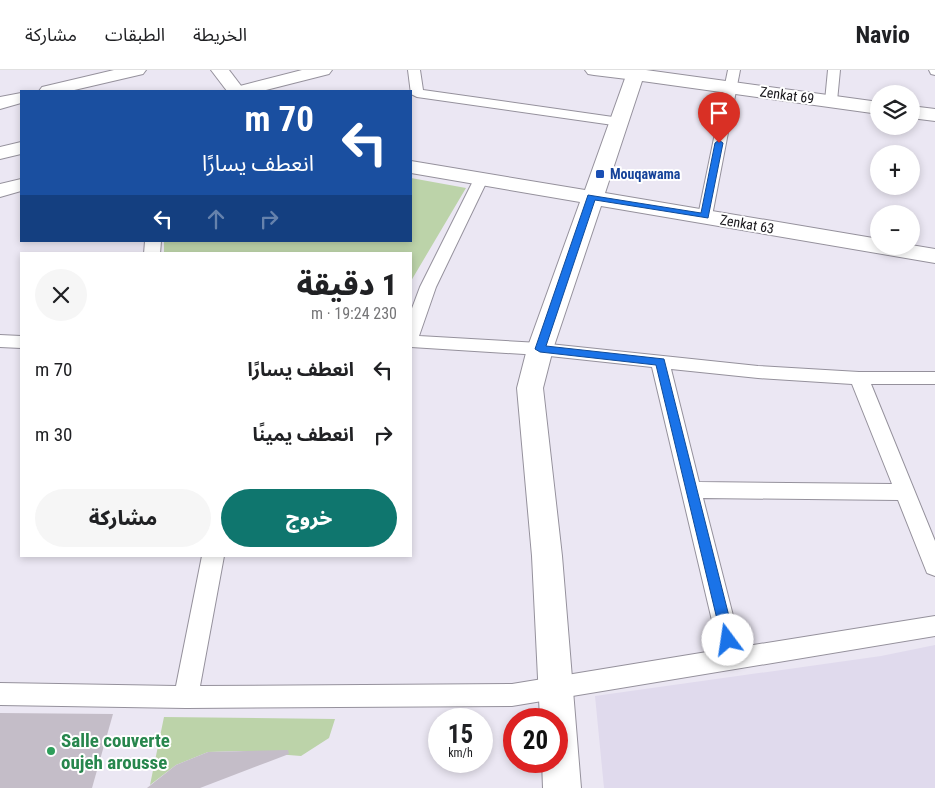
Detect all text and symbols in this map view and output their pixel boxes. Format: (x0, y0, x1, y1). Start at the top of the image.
text: Navio (855, 21, 910, 49)
text: مشاركة (25, 24, 77, 45)
text: الطبقات (105, 24, 165, 45)
text: الخريطة (193, 24, 247, 45)
street label: Zenkat 69 (759, 83, 815, 107)
map controls (870, 85, 920, 255)
button: layers (870, 85, 920, 135)
pin (698, 92, 740, 143)
text: 70 m (245, 99, 314, 140)
icon: arrive (705, 99, 733, 127)
icon: left (332, 110, 397, 175)
button: + (870, 145, 920, 195)
text: انعطف يسارًا (202, 151, 314, 176)
place label: Mouqawama (610, 166, 681, 182)
marker: Mouqawama (594, 168, 606, 180)
icon: left (149, 205, 177, 233)
icon: ahead (202, 205, 230, 233)
icon: right (255, 205, 283, 233)
button: − (870, 205, 920, 255)
street label: Zenkat 63 (719, 211, 775, 237)
text: 1 دقيقة (297, 267, 397, 302)
button: close (35, 269, 87, 321)
text: 230 m · 19:24 (311, 304, 397, 323)
icon: left (369, 356, 397, 384)
text: 70 m (35, 358, 72, 381)
text: انعطف يسارًا (248, 358, 354, 381)
icon: right (369, 421, 397, 449)
text: 30 m (35, 423, 72, 446)
text: انعطف يمينًا (252, 423, 354, 446)
button: مشاركة (35, 489, 211, 547)
button: خروج (221, 489, 397, 547)
position arrow (701, 613, 753, 665)
speed limit sign: 20 (503, 708, 568, 773)
text: 15 (448, 720, 473, 749)
place label: Salle couverte oujeh arousse (61, 729, 170, 774)
marker: Salle couverte oujeh arousse (45, 745, 57, 757)
text: km/h (448, 746, 473, 760)

